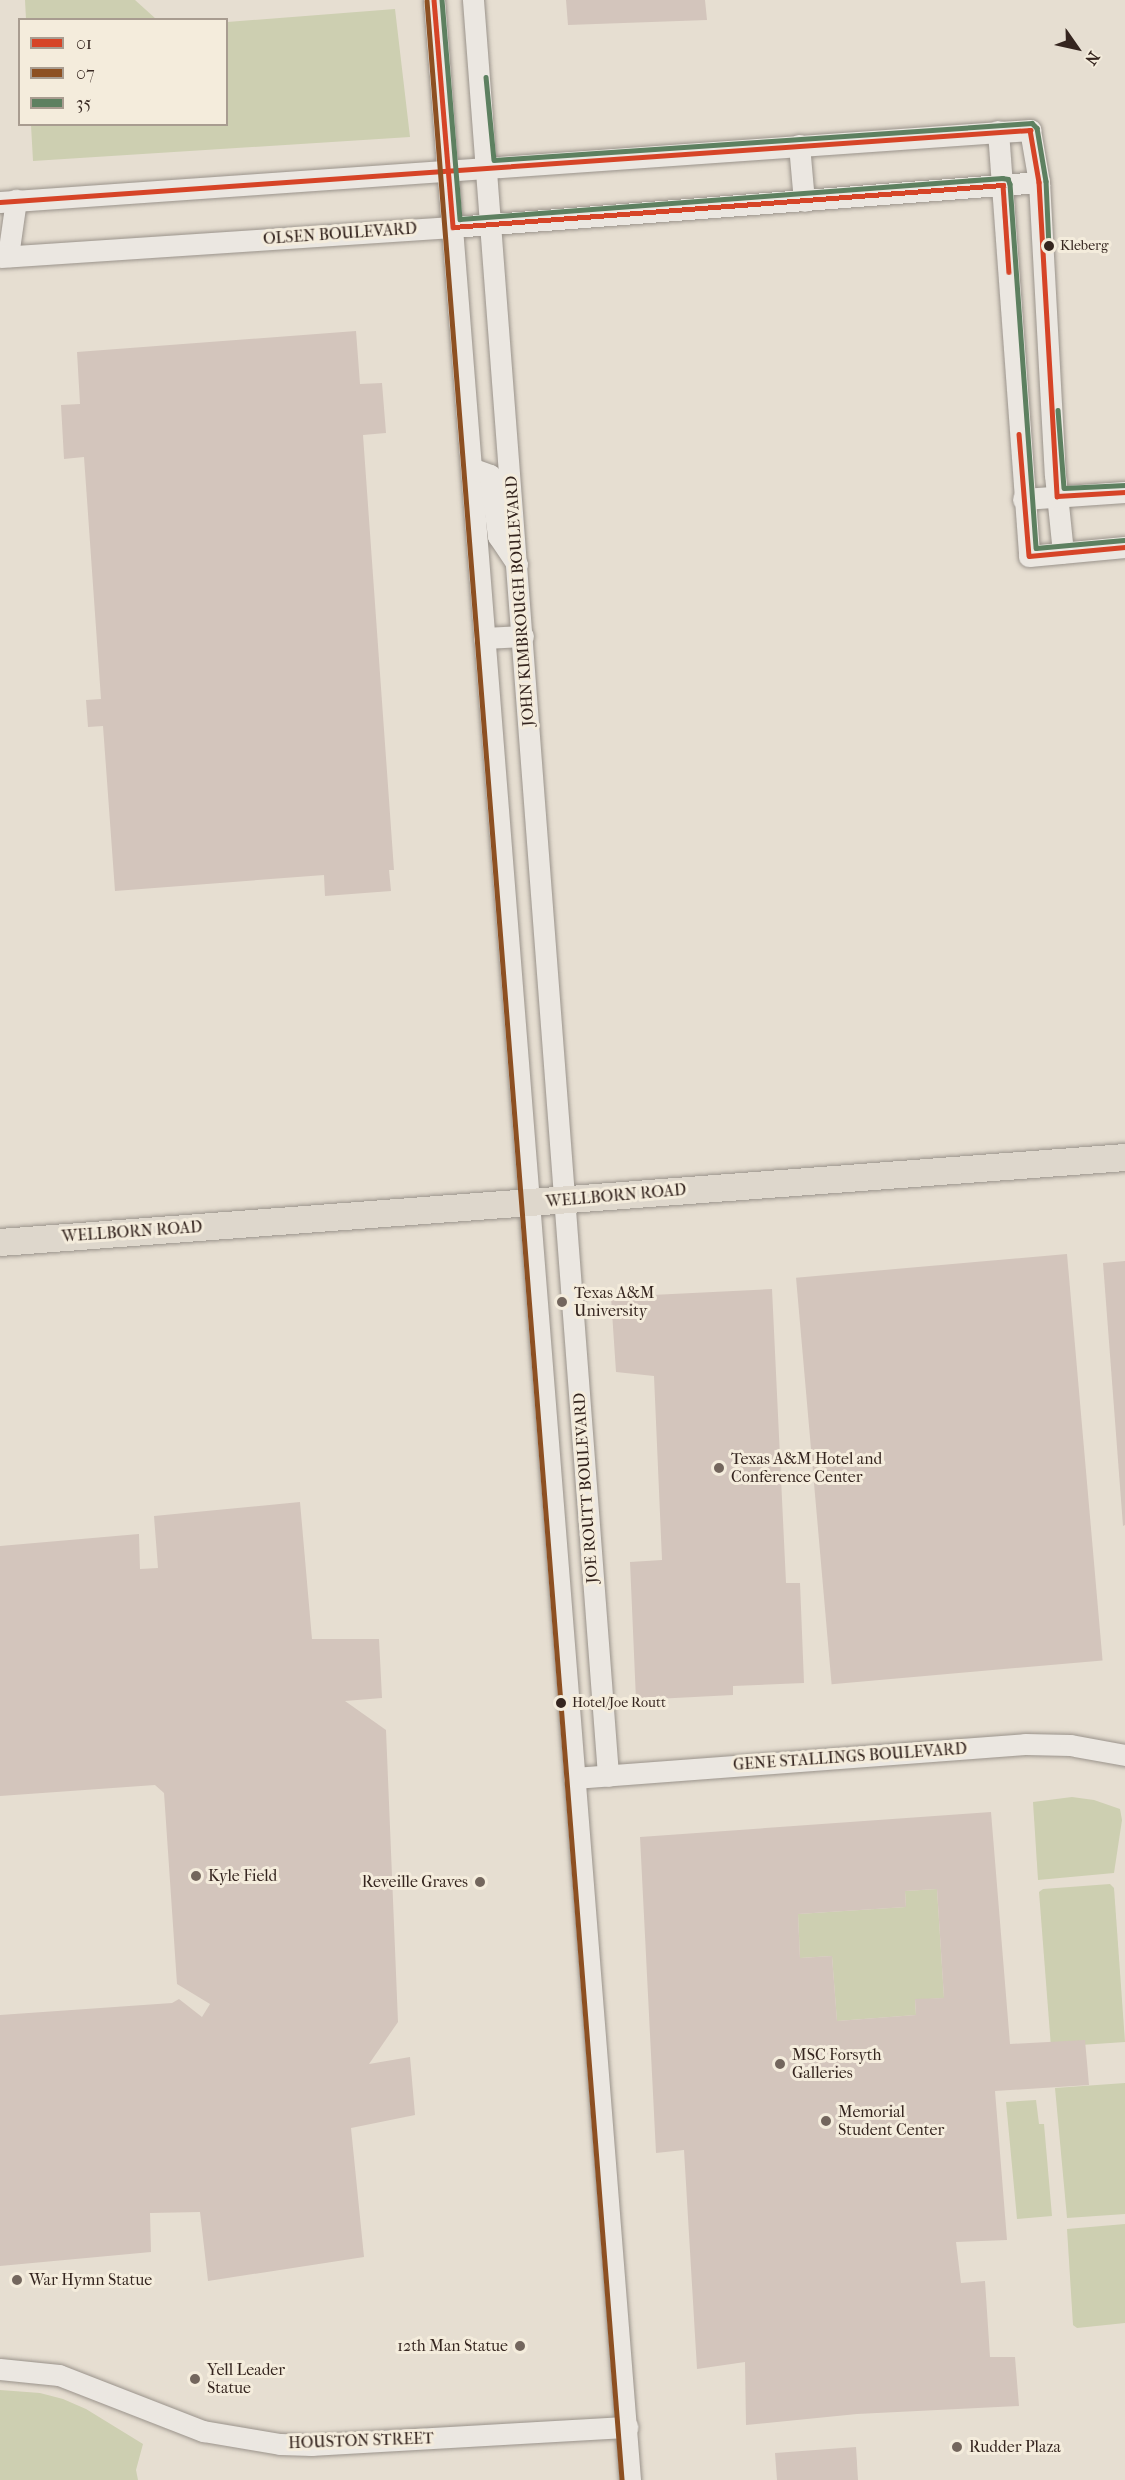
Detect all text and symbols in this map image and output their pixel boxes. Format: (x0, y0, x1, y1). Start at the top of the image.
legend (18, 18, 228, 126)
north arrow (1047, 18, 1107, 78)
text: 01 (76, 33, 92, 54)
text: N (1081, 48, 1104, 69)
text: 07 (76, 63, 95, 84)
text: 35 (76, 93, 91, 114)
street label: OLSEN BOULEVARD (262, 219, 418, 249)
place label: Kleberg (1060, 238, 1109, 254)
marker: Kleberg (1043, 240, 1055, 252)
street label: JOHN KIMBROUGH BOULEVARD (502, 475, 538, 727)
street label: WELLBORN ROAD (545, 1180, 687, 1212)
street label: WELLBORN ROAD (61, 1218, 203, 1246)
place label: Texas A&M University (574, 1283, 654, 1321)
marker: Texas A&M University (555, 1295, 569, 1309)
street label: JOE ROUTT BOULEVARD (570, 1392, 602, 1584)
place label: Texas A&M Hotel and Conference Center (731, 1449, 882, 1487)
marker: Texas A&M Hotel and Conference Center (712, 1461, 726, 1475)
place label: Hotel/Joe Routt (572, 1695, 666, 1711)
marker: Hotel/Joe Routt (555, 1697, 567, 1709)
street label: GENE STALLINGS BOULEVARD (732, 1739, 968, 1775)
place label: Kyle Field (208, 1866, 277, 1886)
marker: Kyle Field (189, 1869, 203, 1883)
place label: Reveille Graves (362, 1872, 468, 1892)
marker: Reveille Graves (473, 1875, 487, 1889)
place label: MSC Forsyth Galleries (792, 2045, 881, 2083)
marker: MSC Forsyth Galleries (773, 2057, 787, 2071)
place label: Memorial Student Center (838, 2102, 944, 2140)
marker: Memorial Student Center (819, 2114, 833, 2128)
place label: War Hymn Statue (29, 2270, 152, 2290)
marker: War Hymn Statue (10, 2273, 24, 2287)
place label: 12th Man Statue (397, 2336, 508, 2356)
marker: 12th Man Statue (513, 2339, 527, 2353)
place label: Yell Leader Statue (207, 2360, 285, 2398)
marker: Yell Leader Statue (188, 2372, 202, 2386)
street label: HOUSTON STREET (288, 2429, 434, 2453)
place label: Rudder Plaza (969, 2437, 1061, 2457)
marker: Rudder Plaza (950, 2440, 964, 2454)

